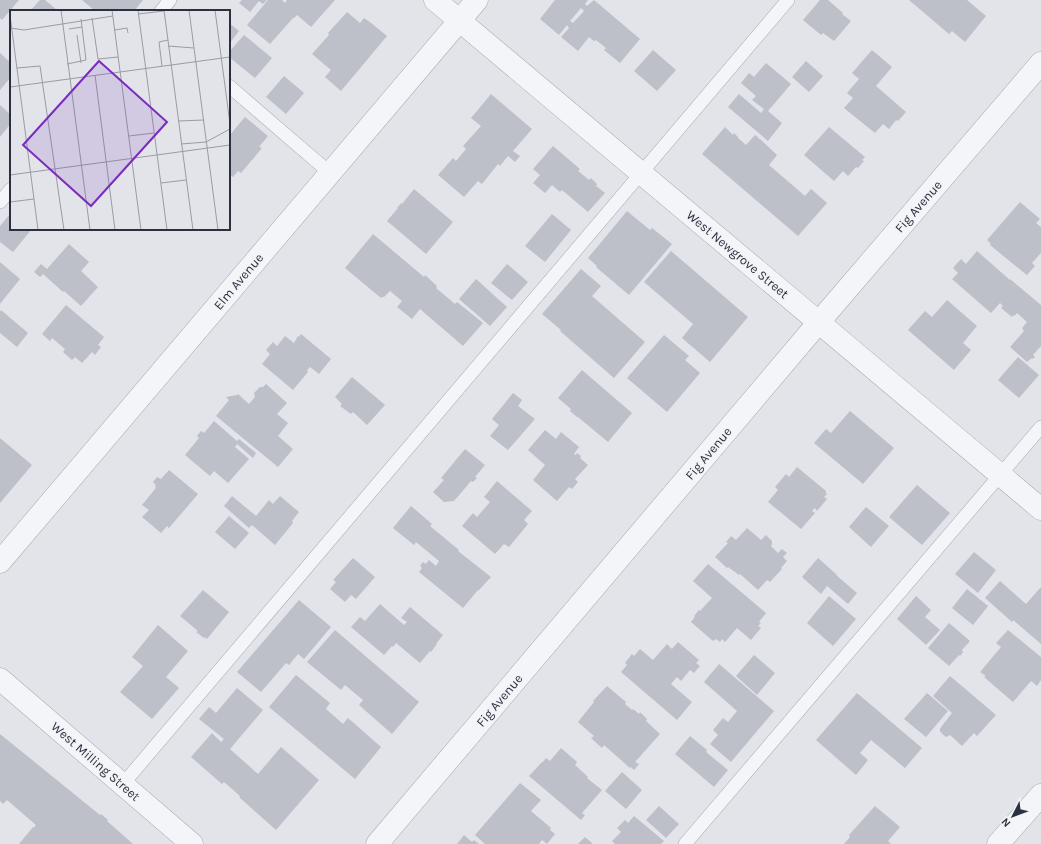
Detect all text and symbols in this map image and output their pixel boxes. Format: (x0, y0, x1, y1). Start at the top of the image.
inset map (10, 10, 230, 230)
street label: Fig Avenue (892, 177, 945, 235)
street label: West Newgrove Street (684, 207, 792, 302)
street label: Elm Avenue (210, 250, 267, 313)
street label: Fig Avenue (682, 424, 735, 483)
street label: Fig Avenue (473, 671, 526, 730)
street label: West Milling Street (48, 719, 143, 804)
north arrow (993, 796, 1033, 836)
text: N (998, 815, 1013, 830)

